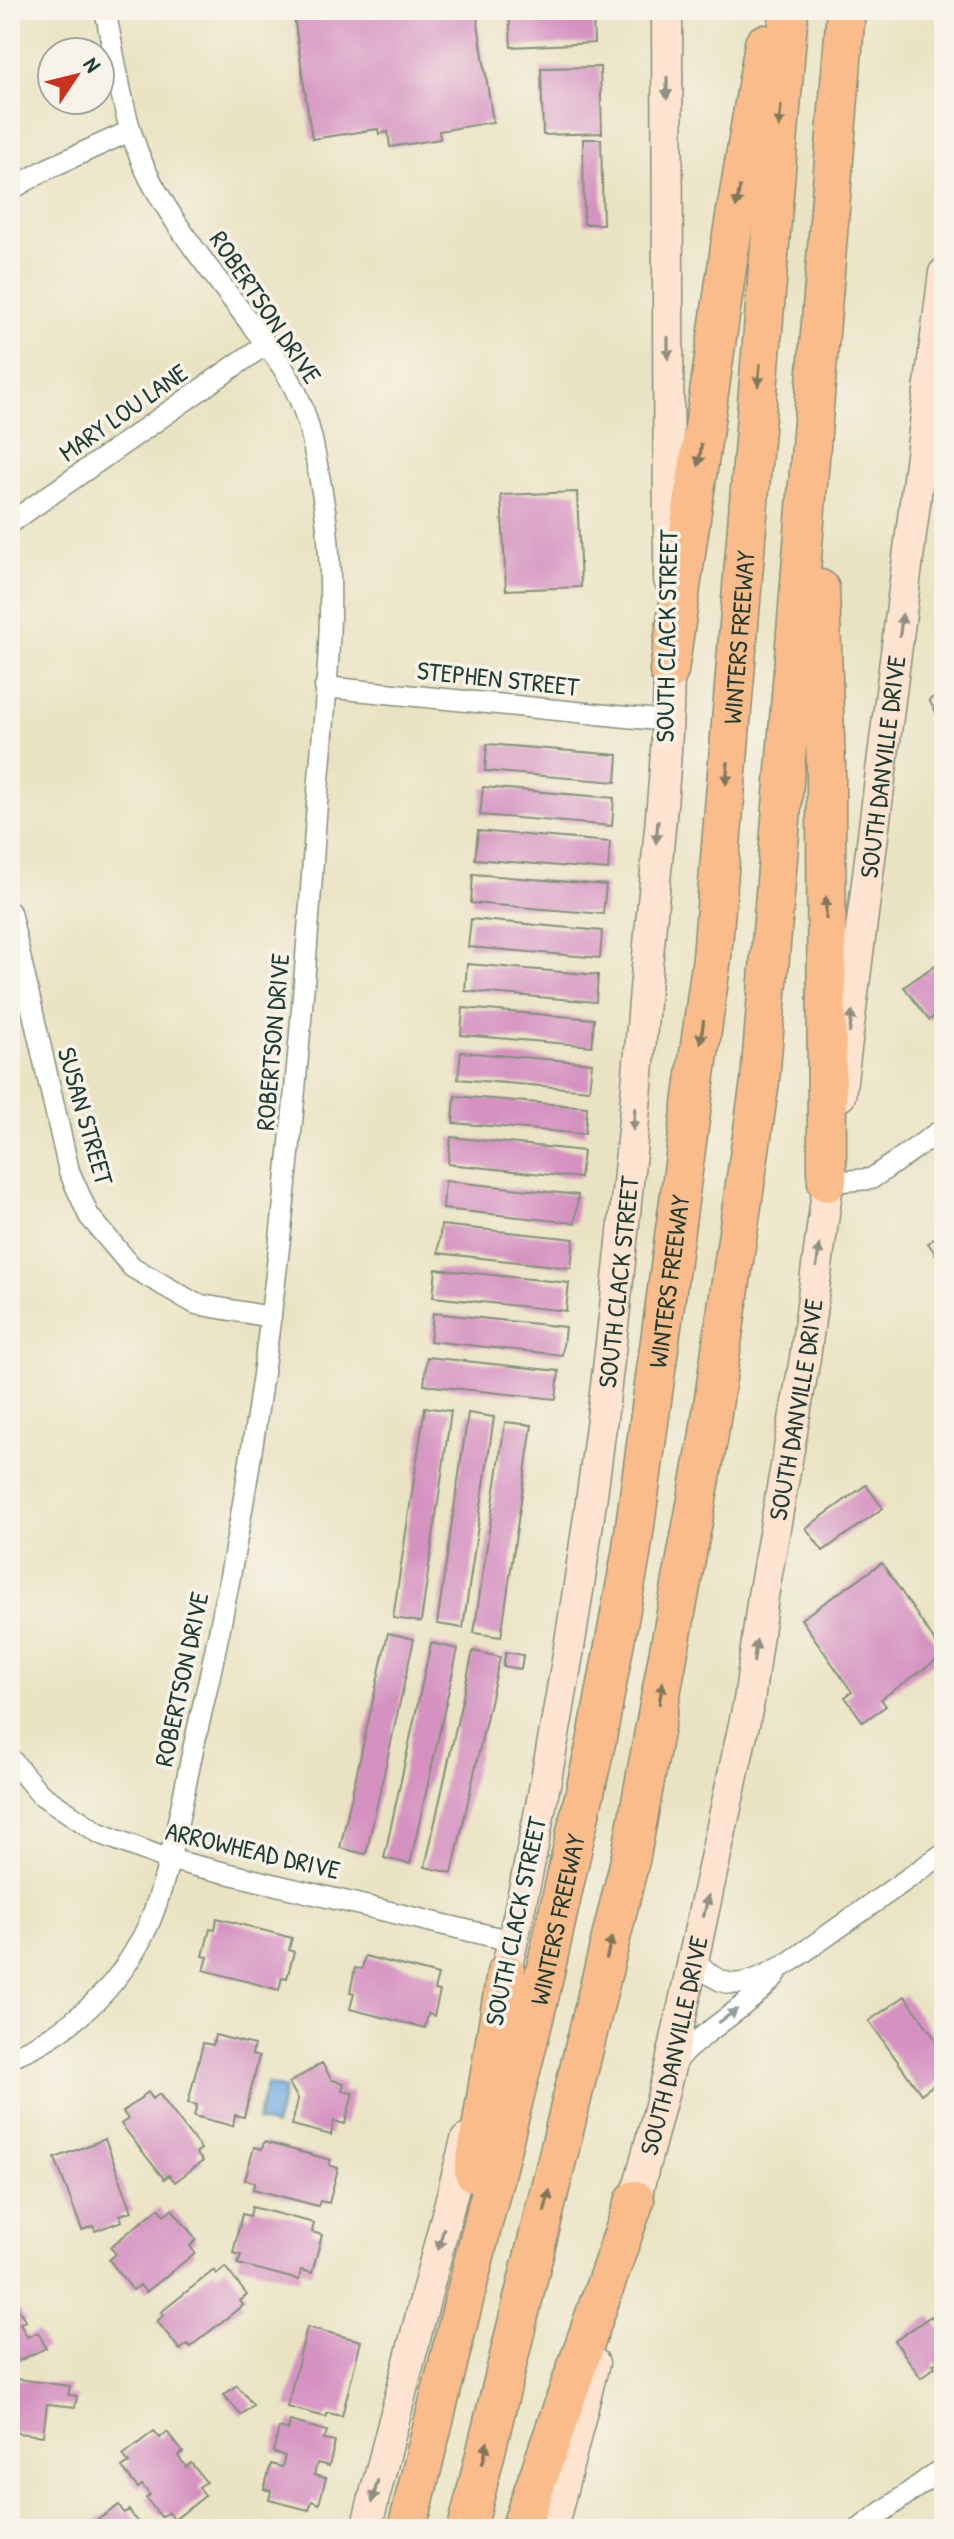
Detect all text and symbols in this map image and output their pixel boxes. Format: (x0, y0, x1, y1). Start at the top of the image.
north arrow (36, 36, 116, 116)
text: N (77, 51, 108, 78)
one-way arrow (661, 76, 673, 101)
one-way arrow (774, 104, 787, 129)
one-way arrow (732, 185, 744, 210)
street label: ROBERTSON DRIVE (202, 224, 330, 391)
one-way arrow (662, 336, 674, 361)
street label: MARY LOU LANE (52, 354, 195, 469)
one-way arrow (752, 363, 765, 388)
one-way arrow (693, 442, 706, 467)
street label: SOUTH CLACK STREET (647, 529, 685, 743)
street label: WINTERS FREEWAY (714, 548, 763, 725)
one-way arrow (894, 612, 907, 637)
street label: STEPHEN STREET (415, 652, 582, 704)
street label: SOUTH DANVILLE DRIVE (850, 653, 913, 880)
one-way arrow (720, 761, 733, 786)
one-way arrow (650, 819, 663, 844)
one-way arrow (820, 895, 832, 920)
street label: ROBERTSON DRIVE (247, 952, 297, 1132)
one-way arrow (845, 1009, 858, 1034)
one-way arrow (695, 1020, 708, 1045)
street label: SUSAN STREET (50, 1043, 123, 1190)
one-way arrow (627, 1107, 640, 1132)
street label: SOUTH CLACK STREET (588, 1174, 646, 1390)
street label: WINTERS FREEWAY (639, 1192, 697, 1370)
one-way arrow (812, 1243, 825, 1268)
street label: SOUTH DANVILLE DRIVE (759, 1296, 830, 1523)
street label: ROBERTSON DRIVE (145, 1588, 217, 1769)
one-way arrow (749, 1638, 762, 1663)
one-way arrow (655, 1681, 668, 1706)
street label: ARROWHEAD DRIVE (162, 1813, 344, 1887)
street label: SOUTH CLACK STREET (476, 1813, 554, 2029)
street label: WINTERS FREEWAY (521, 1830, 593, 2008)
one-way arrow (700, 1894, 713, 1919)
street label: SOUTH DANVILLE DRIVE (630, 1932, 715, 2159)
one-way arrow (603, 1936, 616, 1961)
one-way arrow (717, 2008, 738, 2024)
one-way arrow (542, 2188, 554, 2213)
one-way arrow (434, 2227, 446, 2252)
one-way arrow (479, 2440, 492, 2465)
one-way arrow (369, 2478, 381, 2503)

